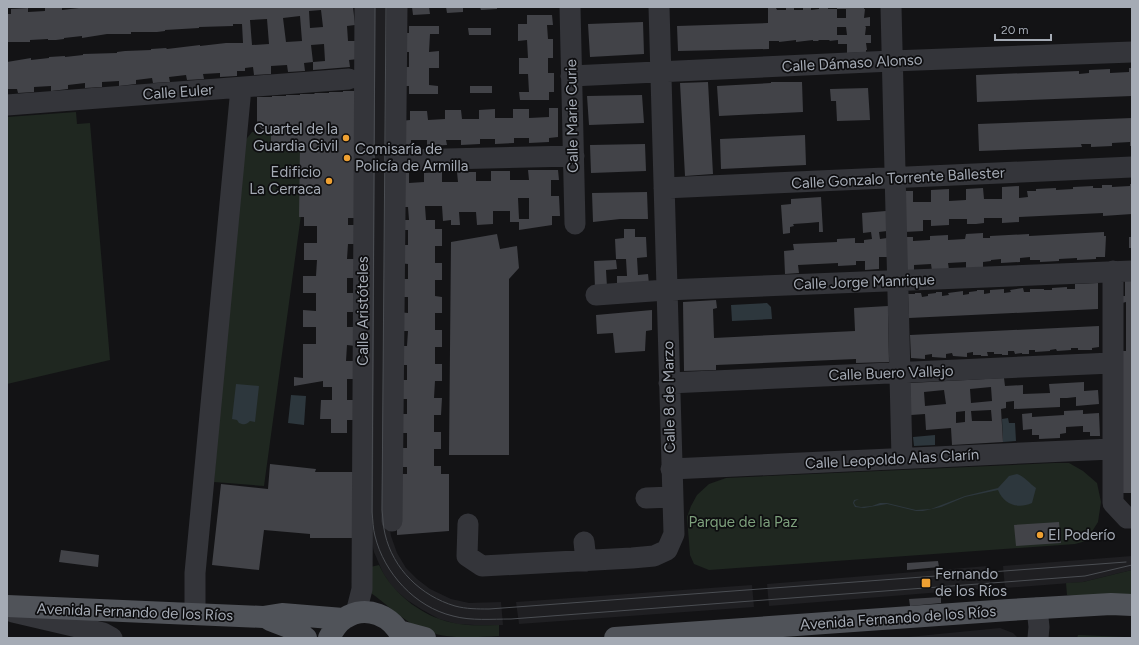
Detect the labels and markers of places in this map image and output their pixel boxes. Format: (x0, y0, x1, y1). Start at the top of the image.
place label: Cuartel de la Guardia Civil (253, 120, 338, 155)
marker: Cuartel de la Guardia Civil (341, 133, 351, 143)
place label: Comisaría de Policía de Armilla (355, 140, 468, 175)
marker: Comisaría de Policía de Armilla (342, 153, 352, 163)
place label: Edificio La Cerraca (249, 163, 321, 198)
marker: Edificio La Cerraca (324, 176, 334, 186)
place label: El Poderío (1048, 526, 1116, 544)
marker: El Poderío (1035, 530, 1045, 540)
place label: Fernando de los Ríos (935, 565, 1007, 600)
marker: Fernando de los Ríos (920, 577, 932, 589)

